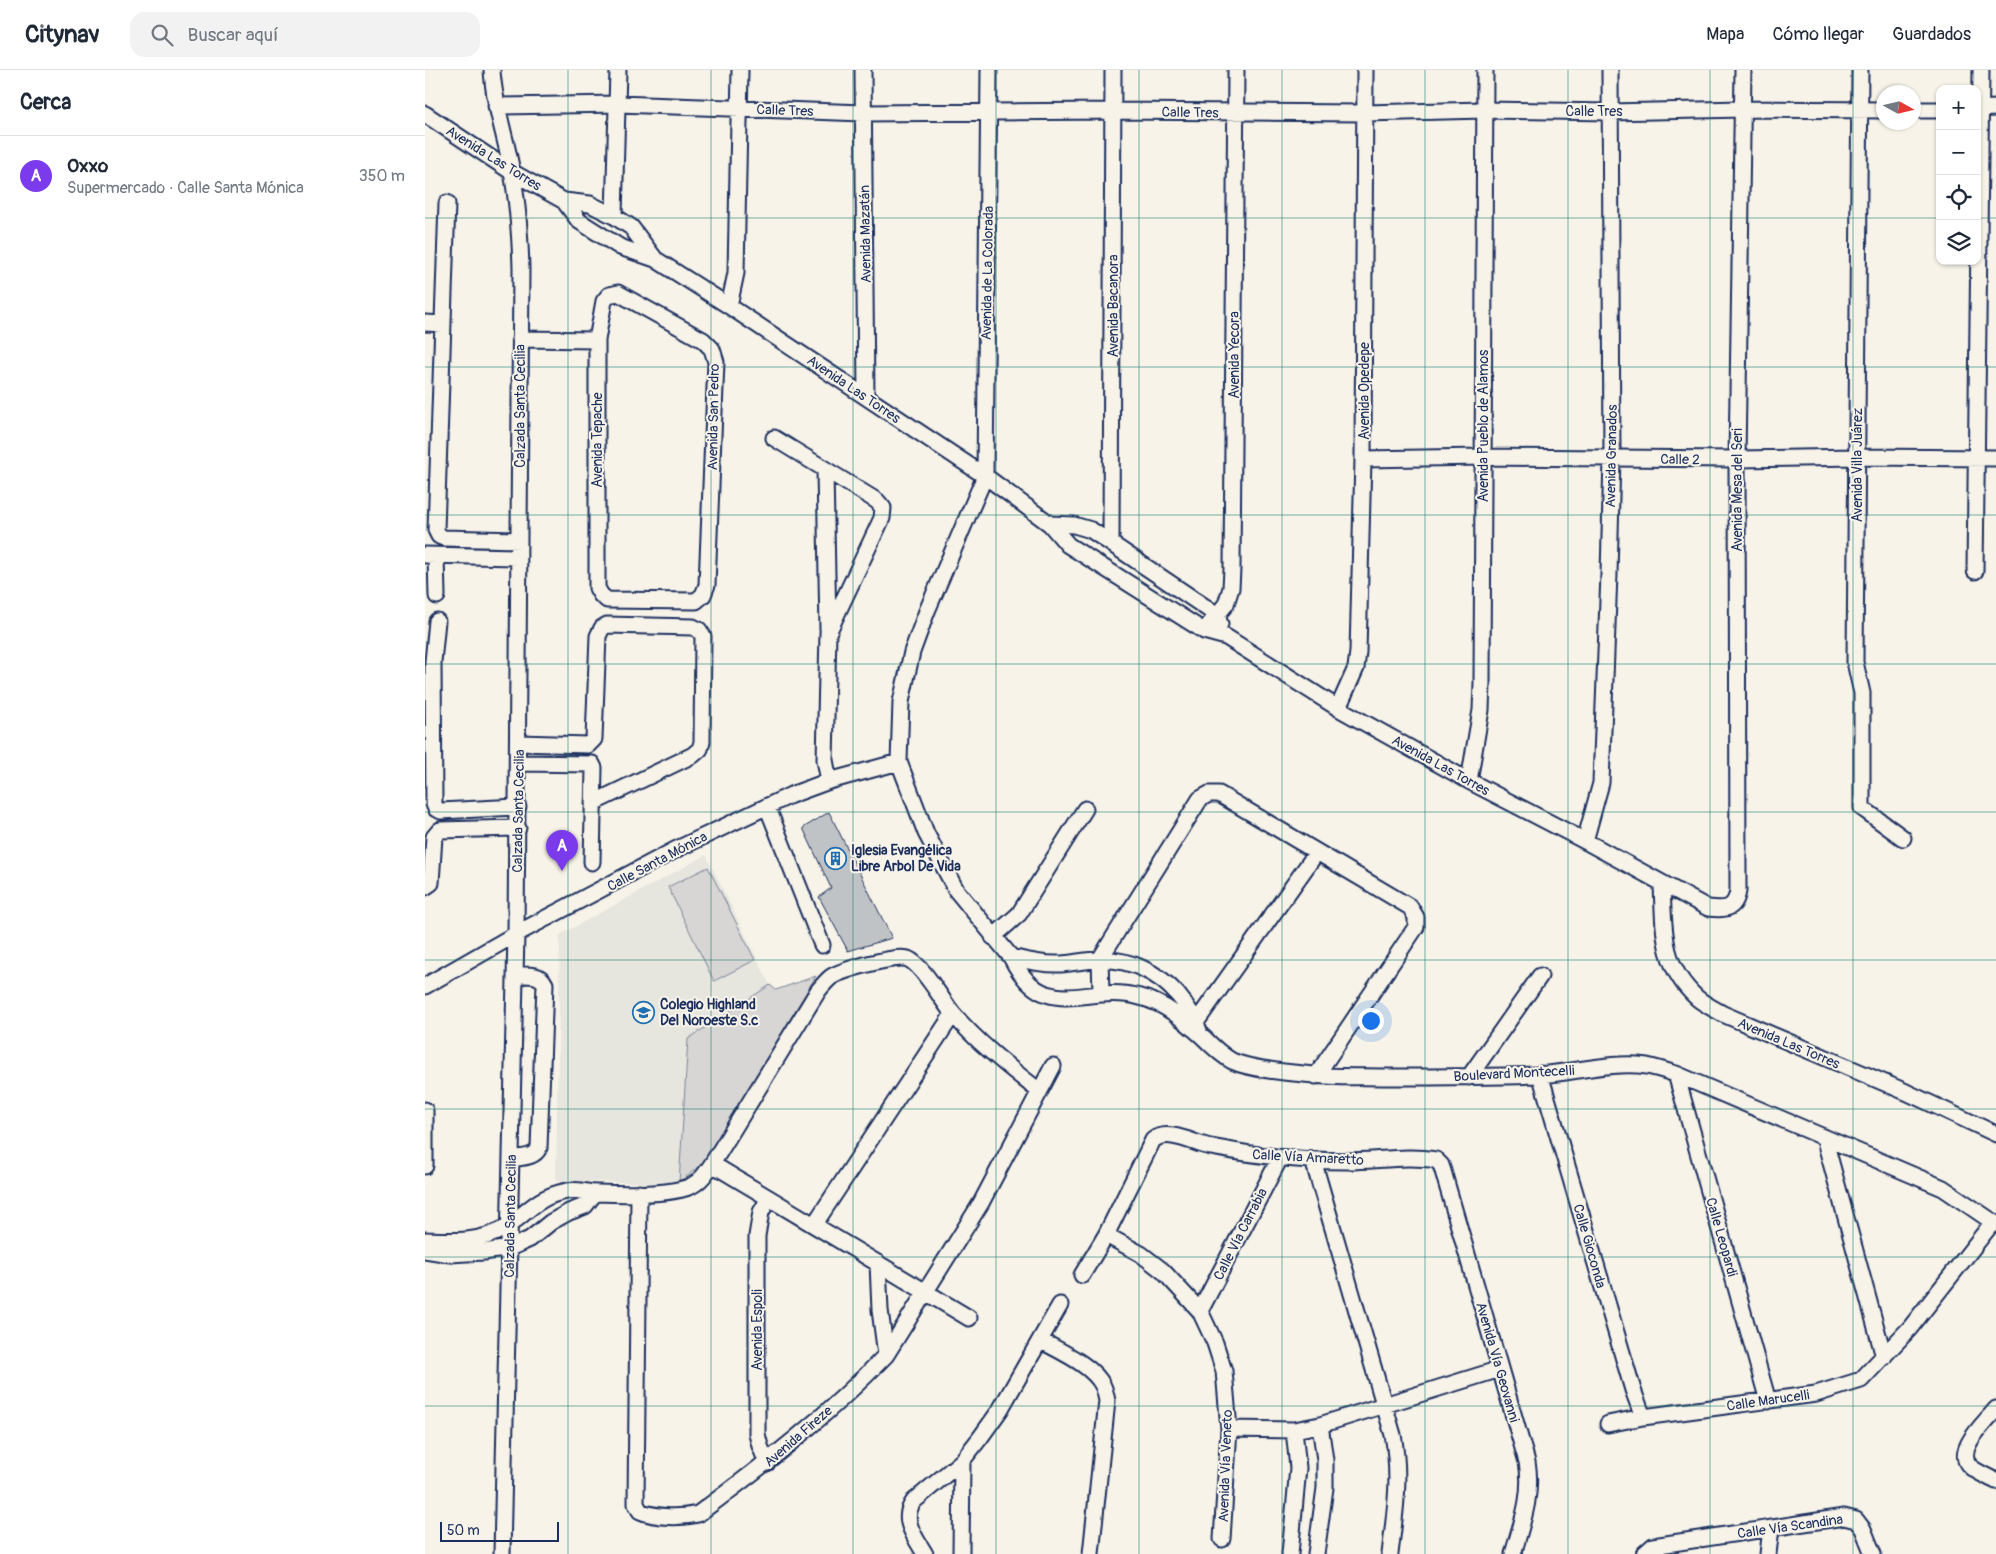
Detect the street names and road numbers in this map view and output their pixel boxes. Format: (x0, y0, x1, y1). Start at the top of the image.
street label: Calle Tres (756, 101, 814, 120)
street label: Calle Tres (1566, 103, 1623, 120)
street label: Calle Tres (1161, 104, 1219, 122)
street label: Avenida Las Torres (443, 122, 545, 195)
street label: Avenida Mazatán (856, 185, 875, 283)
street label: Avenida de La Colorada (978, 206, 997, 340)
street label: Avenida Bacanora (1105, 255, 1122, 357)
street label: Avenida Yecora (1226, 311, 1243, 399)
street label: Avenida Opedepe (1356, 342, 1373, 440)
street label: Calzada Santa Cecilia (512, 344, 529, 468)
street label: Avenida Pueblo de Alamos (1475, 349, 1492, 502)
street label: Avenida Las Torres (804, 352, 904, 427)
street label: Avenida San Pedro (704, 363, 723, 471)
street label: Avenida Tepache (589, 392, 606, 488)
street label: Avenida Granados (1602, 404, 1621, 508)
street label: Avenida Villa Juárez (1849, 408, 1866, 522)
street label: Avenida Mesa del Seri (1729, 428, 1746, 552)
street label: Calle 2 (1660, 451, 1700, 468)
street label: Avenida Las Torres (1389, 732, 1493, 800)
street label: Calzada Santa Cecilia (509, 749, 528, 873)
street label: Calle Santa Mónica (604, 828, 710, 895)
street label: Avenida Las Torres (1735, 1014, 1843, 1073)
street label: Boulevard Montecelli (1453, 1062, 1575, 1085)
street label: Calle Vía Amaretto (1252, 1146, 1365, 1169)
street label: Calzada Santa Cecilia (501, 1154, 520, 1278)
street label: Calle Vía Carrabia (1210, 1185, 1271, 1283)
street label: Calle Leopardi (1702, 1196, 1741, 1279)
street label: Calle Gioconda (1569, 1202, 1610, 1290)
street label: Avenida Espoli (749, 1289, 766, 1371)
street label: Avenida Vía Geovanni (1472, 1300, 1523, 1425)
street label: Calle Marucelli (1726, 1386, 1811, 1415)
street label: Avenida Fireze (761, 1402, 836, 1471)
street label: Avenida Vía Veneto (1215, 1409, 1236, 1523)
street label: Calle Vía Scandina (1736, 1511, 1844, 1542)

